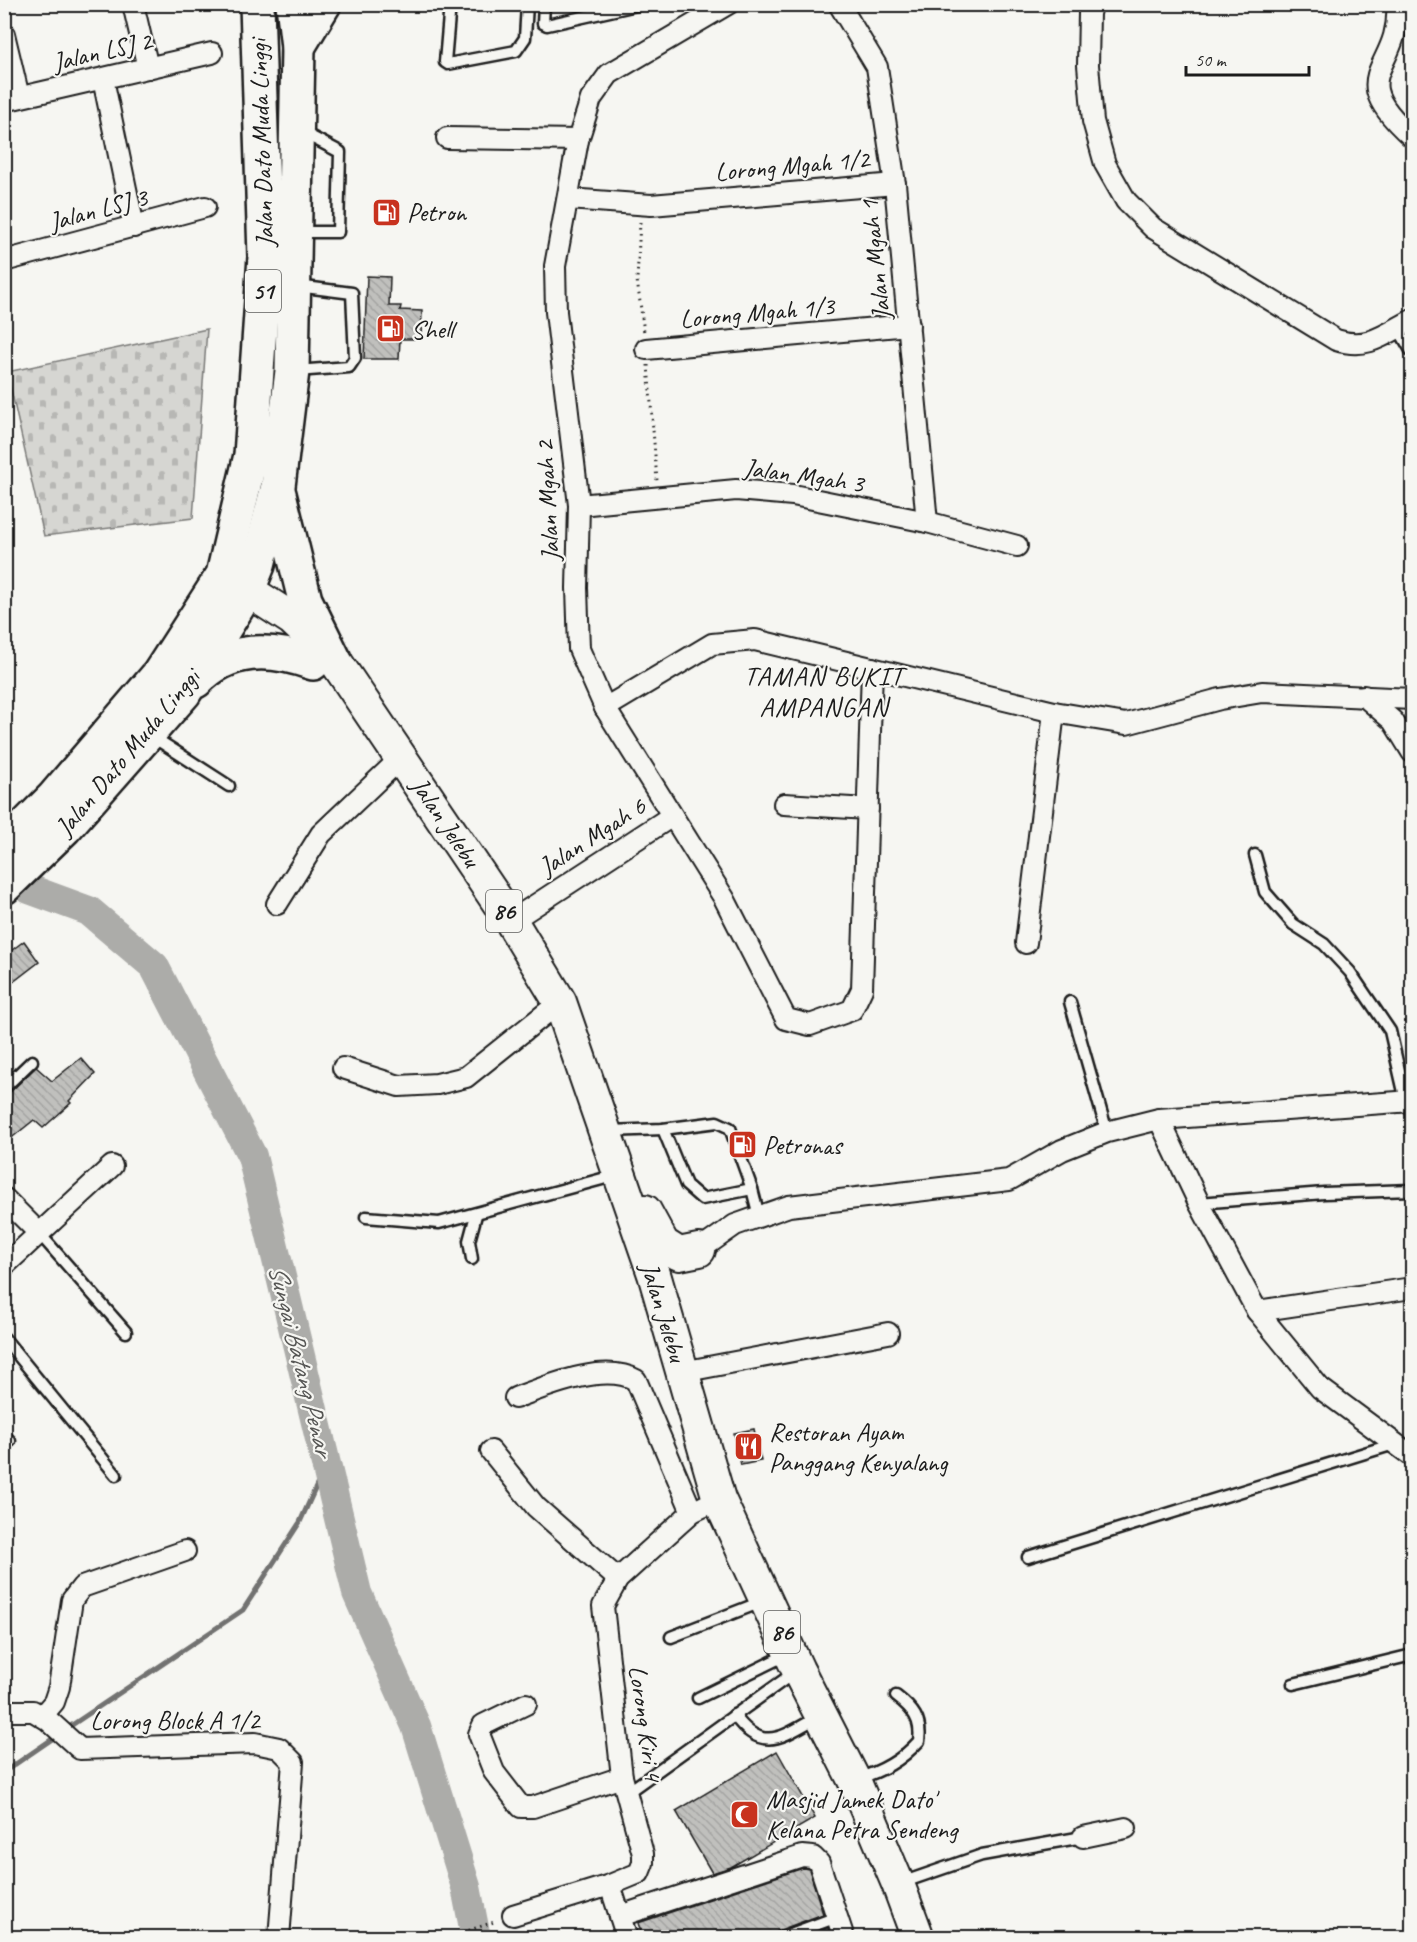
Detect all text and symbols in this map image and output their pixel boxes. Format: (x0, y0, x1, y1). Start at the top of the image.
street label: Jalan LSJ 2 (48, 24, 157, 79)
street label: Jalan Dato Muda Linggi (241, 35, 282, 250)
scale bar (1186, 39, 1309, 77)
text: 50 m (1195, 49, 1228, 71)
street label: Lorong Mgah 1/2 (714, 142, 873, 189)
street label: Jalan LSJ 3 (44, 180, 153, 239)
fuel station icon: Petron (370, 196, 402, 228)
place label: Petron (407, 196, 467, 229)
street label: Jalan Mgah 1 (853, 197, 898, 324)
road number: 51 (245, 270, 281, 312)
street label: Lorong Mgah 1/3 (679, 289, 838, 336)
fuel station icon: Shell (374, 313, 406, 345)
place label: Shell (411, 313, 458, 346)
street label: Jalan Mgah 2 (528, 438, 567, 564)
street label: Jalan Mgah 3 (740, 450, 868, 501)
district label: TAMAN BUKIT AMPANGAN (744, 659, 908, 724)
street label: Jalan Dato Muda Linggi (46, 660, 209, 844)
street label: Jalan Jelebu (402, 769, 489, 876)
street label: Jalan Mgah 6 (531, 789, 653, 884)
road number: 86 (486, 890, 522, 932)
fuel station icon: Petronas (726, 1129, 758, 1161)
place label: Petronas (763, 1129, 843, 1162)
street label: Jalan Jelebu (632, 1257, 695, 1368)
water label: Sungai Batang Penar (261, 1261, 342, 1464)
place label: Restoran Ayam Panggang Kenyalang (769, 1416, 949, 1479)
restaurant icon: Restoran Ayam Panggang Kenyalang (732, 1431, 764, 1463)
road number: 86 (764, 1611, 800, 1653)
street label: Lorong Kiri 4 (621, 1663, 670, 1785)
street label: Lorong Block A 1/2 (90, 1704, 262, 1737)
place label: Masjid Jamek Dato' Kelana Petra Sendeng (766, 1783, 959, 1846)
mosque icon: Masjid Jamek Dato' Kelana Petra Sendeng (729, 1798, 761, 1830)

